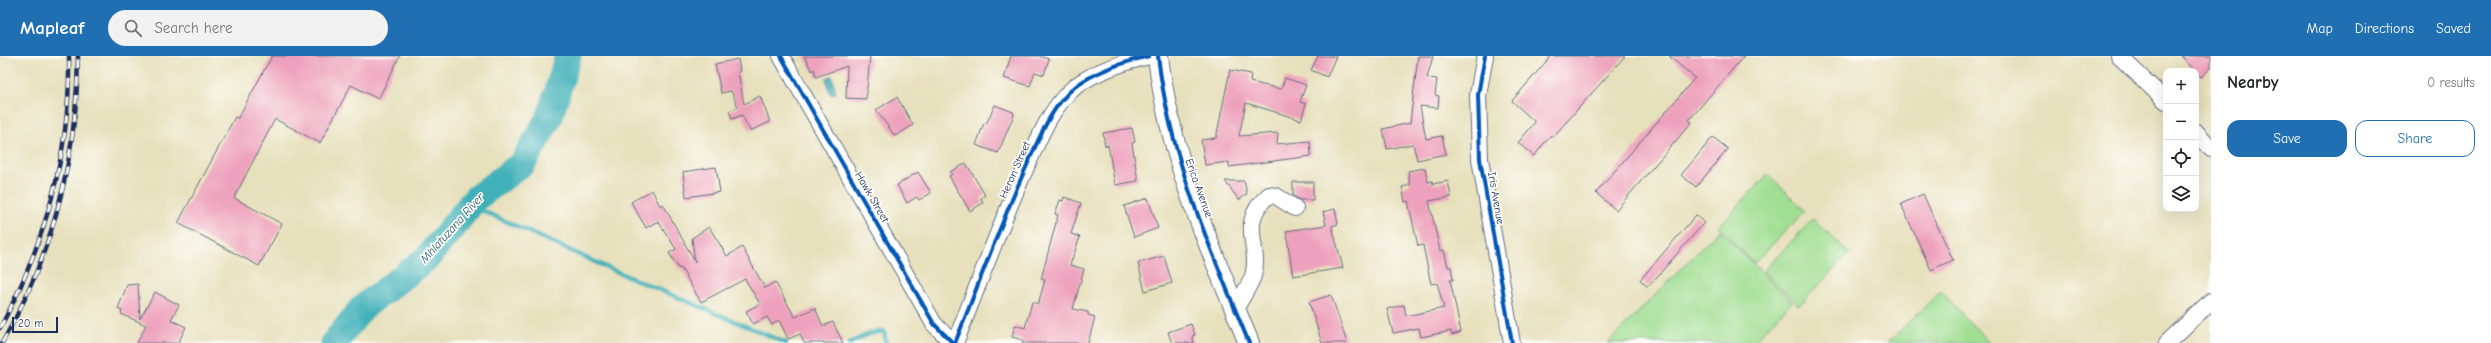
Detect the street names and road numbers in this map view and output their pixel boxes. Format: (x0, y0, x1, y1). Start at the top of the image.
street label: Heron Street (997, 139, 1034, 200)
street label: Erica Avenue (1182, 157, 1216, 220)
street label: Hawk Street (852, 169, 892, 226)
street label: Iris Avenue (1485, 171, 1507, 226)

